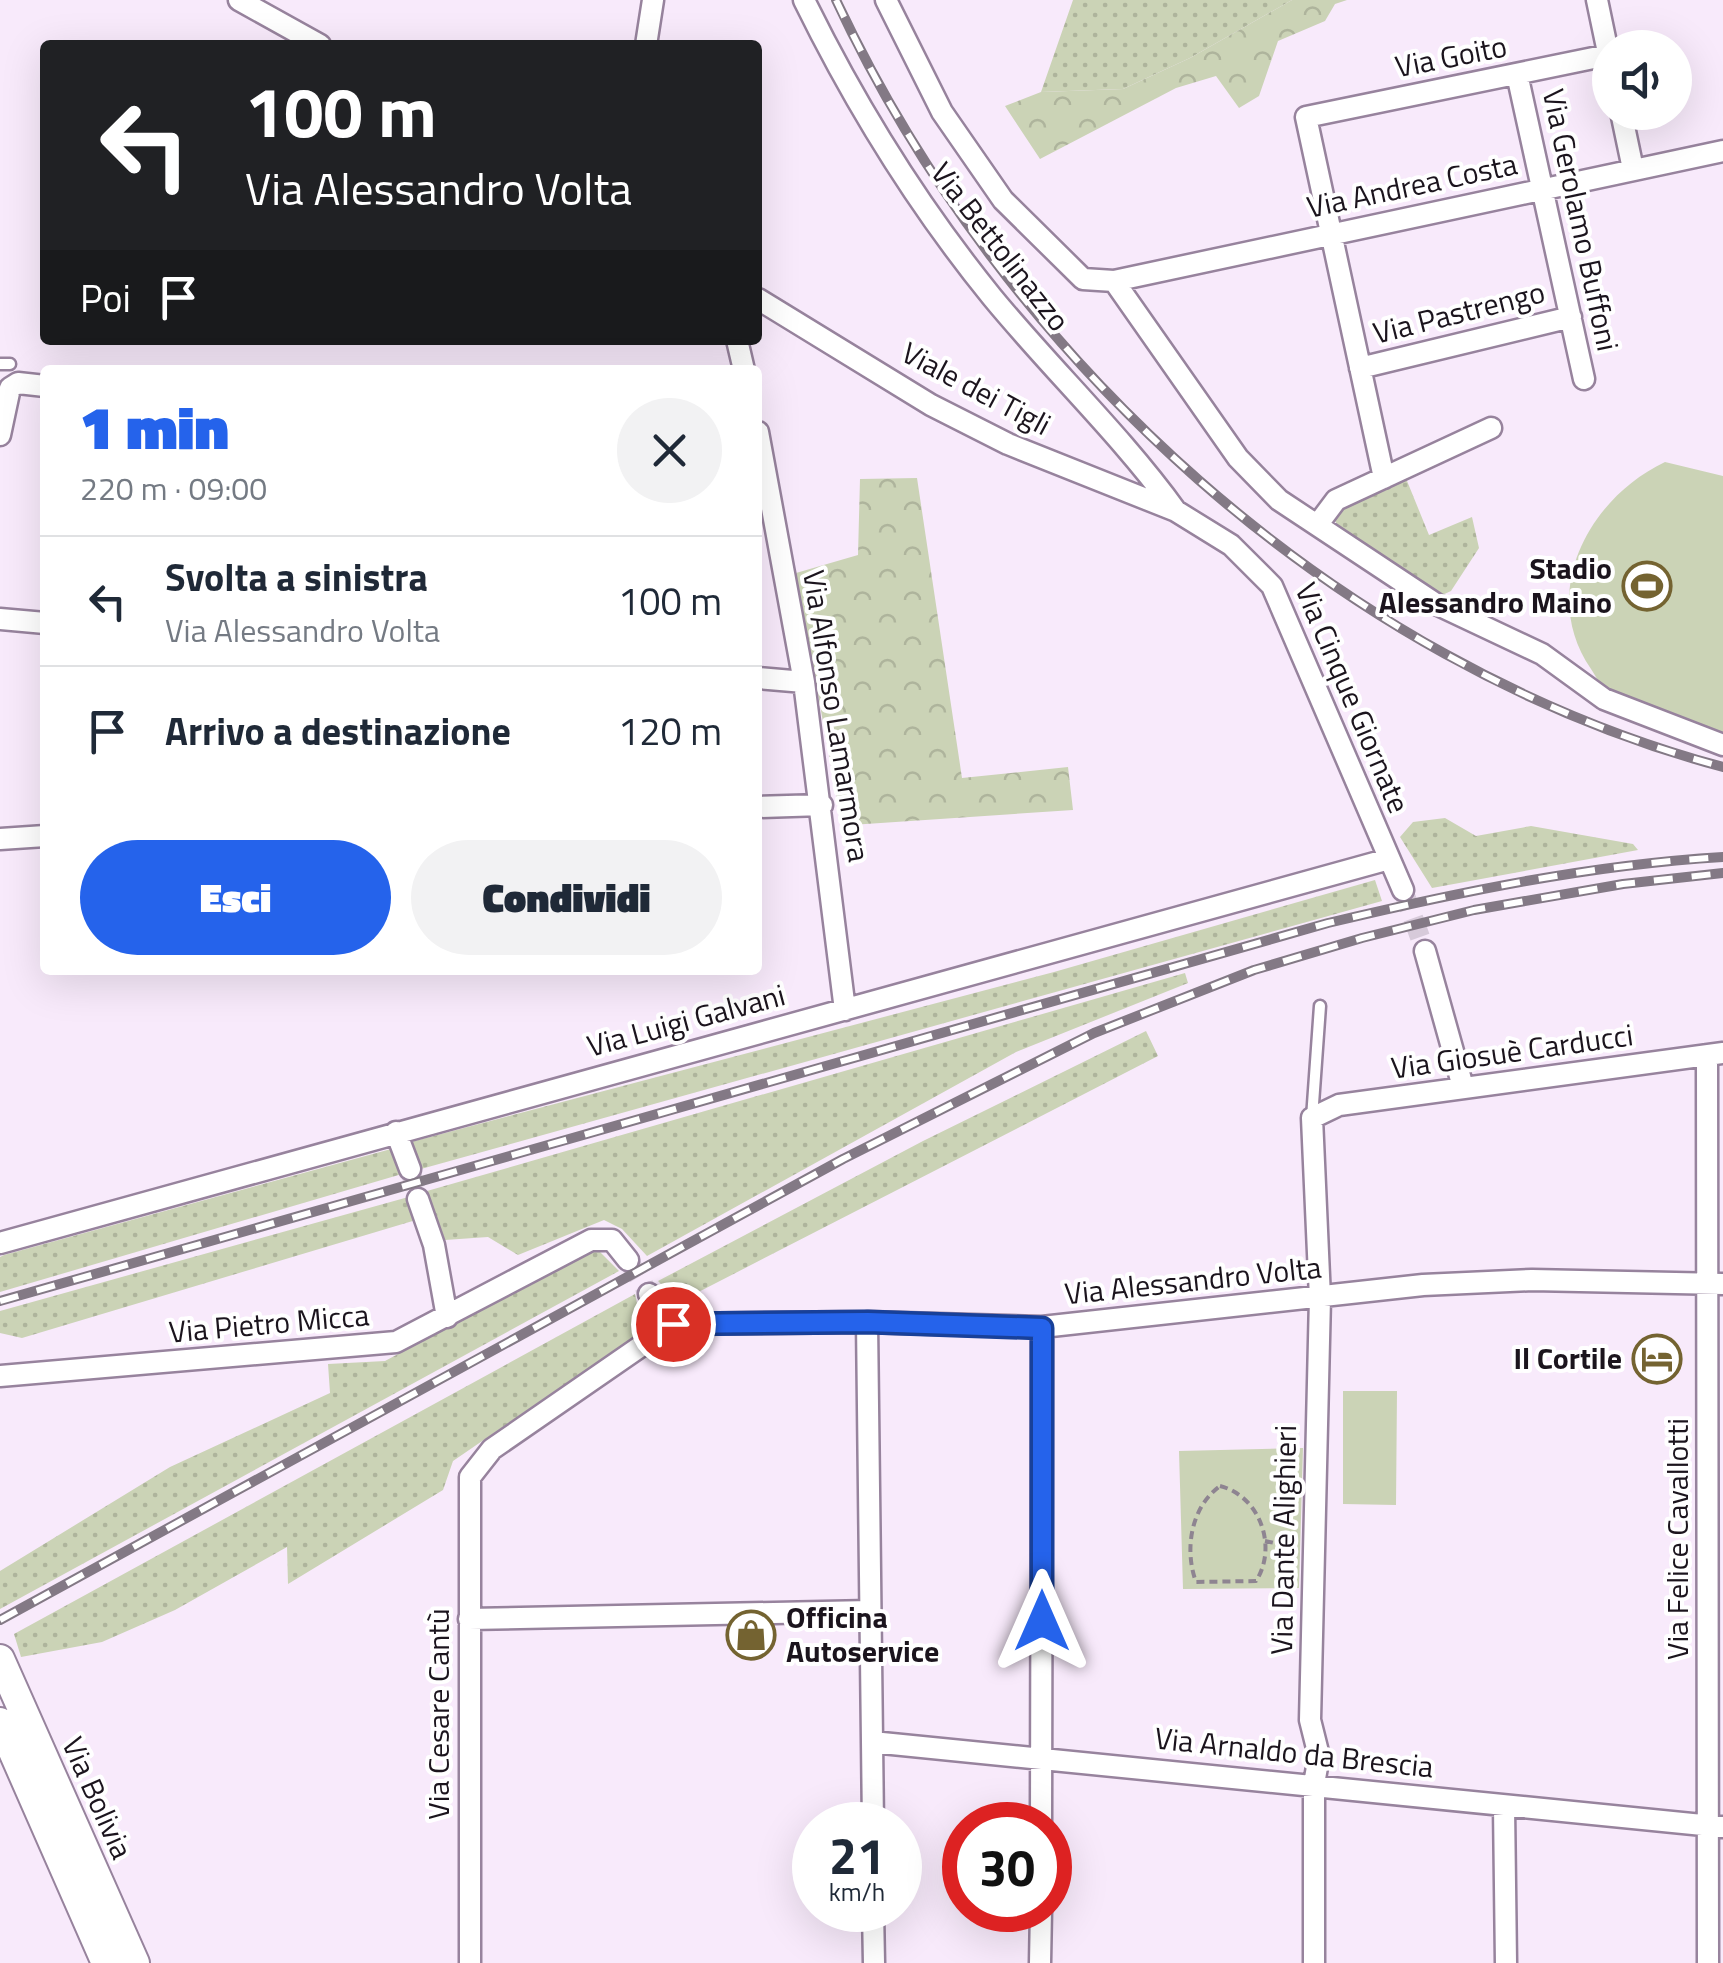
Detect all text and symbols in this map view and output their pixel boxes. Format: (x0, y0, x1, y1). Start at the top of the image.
street label: Via Goito (1391, 23, 1511, 89)
map controls (1592, 30, 1692, 130)
button: sound (1592, 30, 1692, 130)
text: 100 m (245, 58, 437, 164)
icon: left (80, 80, 210, 210)
street label: Via Gerolamo Buffoni (1531, 84, 1631, 355)
street label: Via Andrea Costa (1302, 140, 1521, 230)
street label: Via Bettolinazzo (920, 152, 1082, 341)
text: Via Alessandro Volta (245, 154, 632, 222)
street label: Via Pastrengo (1368, 268, 1549, 356)
text: Poi (80, 269, 131, 327)
icon: arrive (151, 270, 206, 325)
street label: Viale dei Tigli (894, 329, 1059, 447)
text: 1 min (80, 381, 229, 472)
button: close (617, 398, 722, 503)
text: 220 m · 09:00 (80, 464, 267, 512)
place label: Stadio Alessandro Maino (1379, 545, 1612, 625)
text: Svolta a sinistra (165, 548, 428, 606)
sports icon: Stadio Alessandro Maino (1621, 560, 1673, 612)
street label: Via Alfonso Lamarmora (791, 567, 883, 865)
text: 100 m (618, 572, 722, 630)
icon: left (80, 574, 135, 629)
street label: Via Cinque Giornate (1284, 575, 1422, 820)
text: Via Alessandro Volta (165, 606, 440, 654)
text: Arrivo a destinazione (165, 702, 511, 760)
text: 120 m (618, 702, 722, 760)
icon: arrive (80, 704, 135, 759)
button: Esci (80, 840, 391, 955)
button: Condividi (411, 840, 722, 955)
street label: Via Luigi Galvani (582, 972, 790, 1069)
street label: Via Giosuè Carducci (1388, 1011, 1636, 1091)
street label: Via Alessandro Volta (1062, 1244, 1324, 1316)
pin (631, 1282, 716, 1367)
street label: Via Pietro Micca (167, 1291, 371, 1355)
icon: arrive (646, 1297, 701, 1352)
hotel icon: Il Cortile (1631, 1333, 1683, 1385)
place label: Il Cortile (1513, 1335, 1622, 1381)
street label: Via Felice Cavallotti (1654, 1418, 1700, 1660)
street label: Via Dante Alighieri (1258, 1425, 1308, 1655)
position arrow (990, 1569, 1094, 1673)
place label: Officina Autoservice (786, 1594, 939, 1674)
street label: Via Cesare Cantù (415, 1608, 461, 1820)
shop icon: Officina Autoservice (725, 1609, 777, 1661)
street label: Via Arnaldo da Brescia (1152, 1714, 1436, 1790)
street label: Via Bolivia (51, 1729, 145, 1866)
speed limit sign: 30 (942, 1802, 1072, 1932)
text: 21 (829, 1817, 885, 1893)
text: km/h (829, 1873, 885, 1911)

